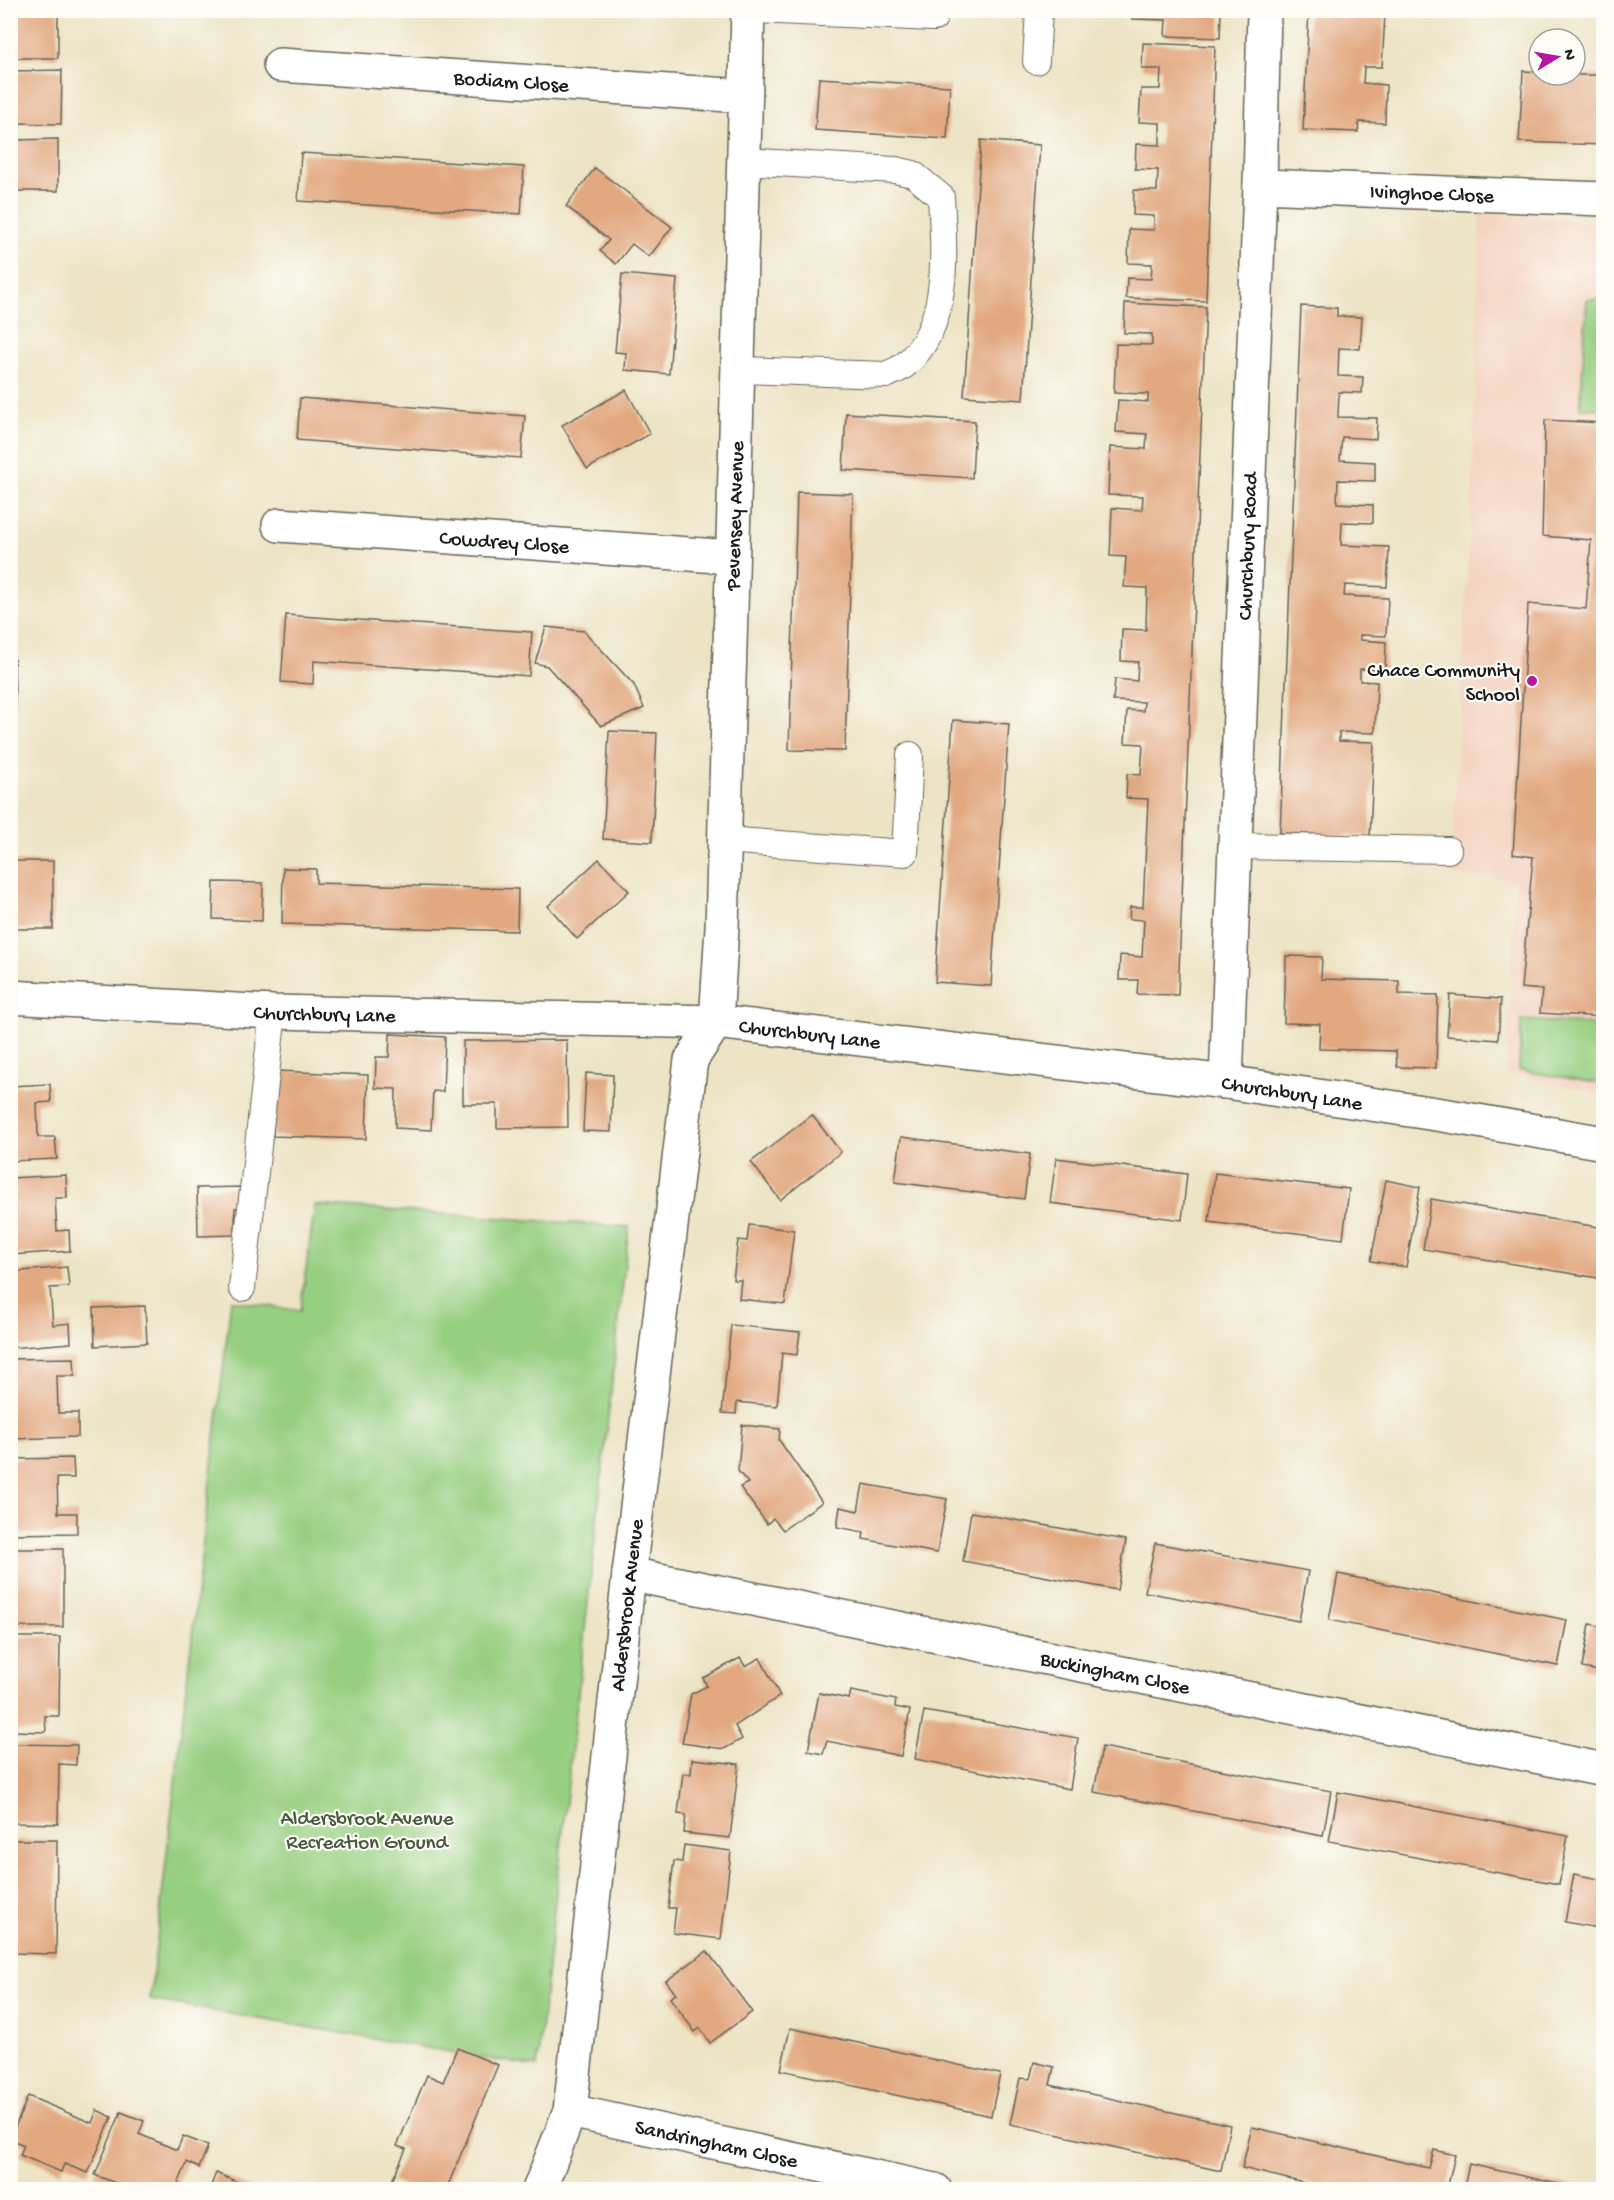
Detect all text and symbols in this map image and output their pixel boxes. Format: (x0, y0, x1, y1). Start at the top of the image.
north arrow (1527, 27, 1587, 87)
text: N (1558, 48, 1579, 62)
street label: Bodiam Close (452, 68, 571, 100)
street label: Ivinghoe Close (1369, 181, 1495, 211)
street label: Pevensey Avenue (723, 439, 752, 592)
street label: Churchbury Road (1235, 470, 1265, 621)
street label: Cowdrey Close (438, 527, 571, 562)
place label: Chace Community School (1367, 660, 1520, 709)
marker: Chace Community School (1525, 674, 1539, 688)
street label: Churchbury Lane (253, 1002, 397, 1031)
street label: Churchbury Lane (737, 1016, 883, 1057)
street label: Churchbury Lane (1219, 1072, 1365, 1119)
street label: Aldersbrook Avenue (607, 1517, 652, 1693)
street label: Buckingham Close (1037, 1648, 1193, 1703)
park label: Aldersbrook Avenue Recreation Ground (280, 1808, 455, 1857)
street label: Sandringham Close (632, 2116, 801, 2176)

